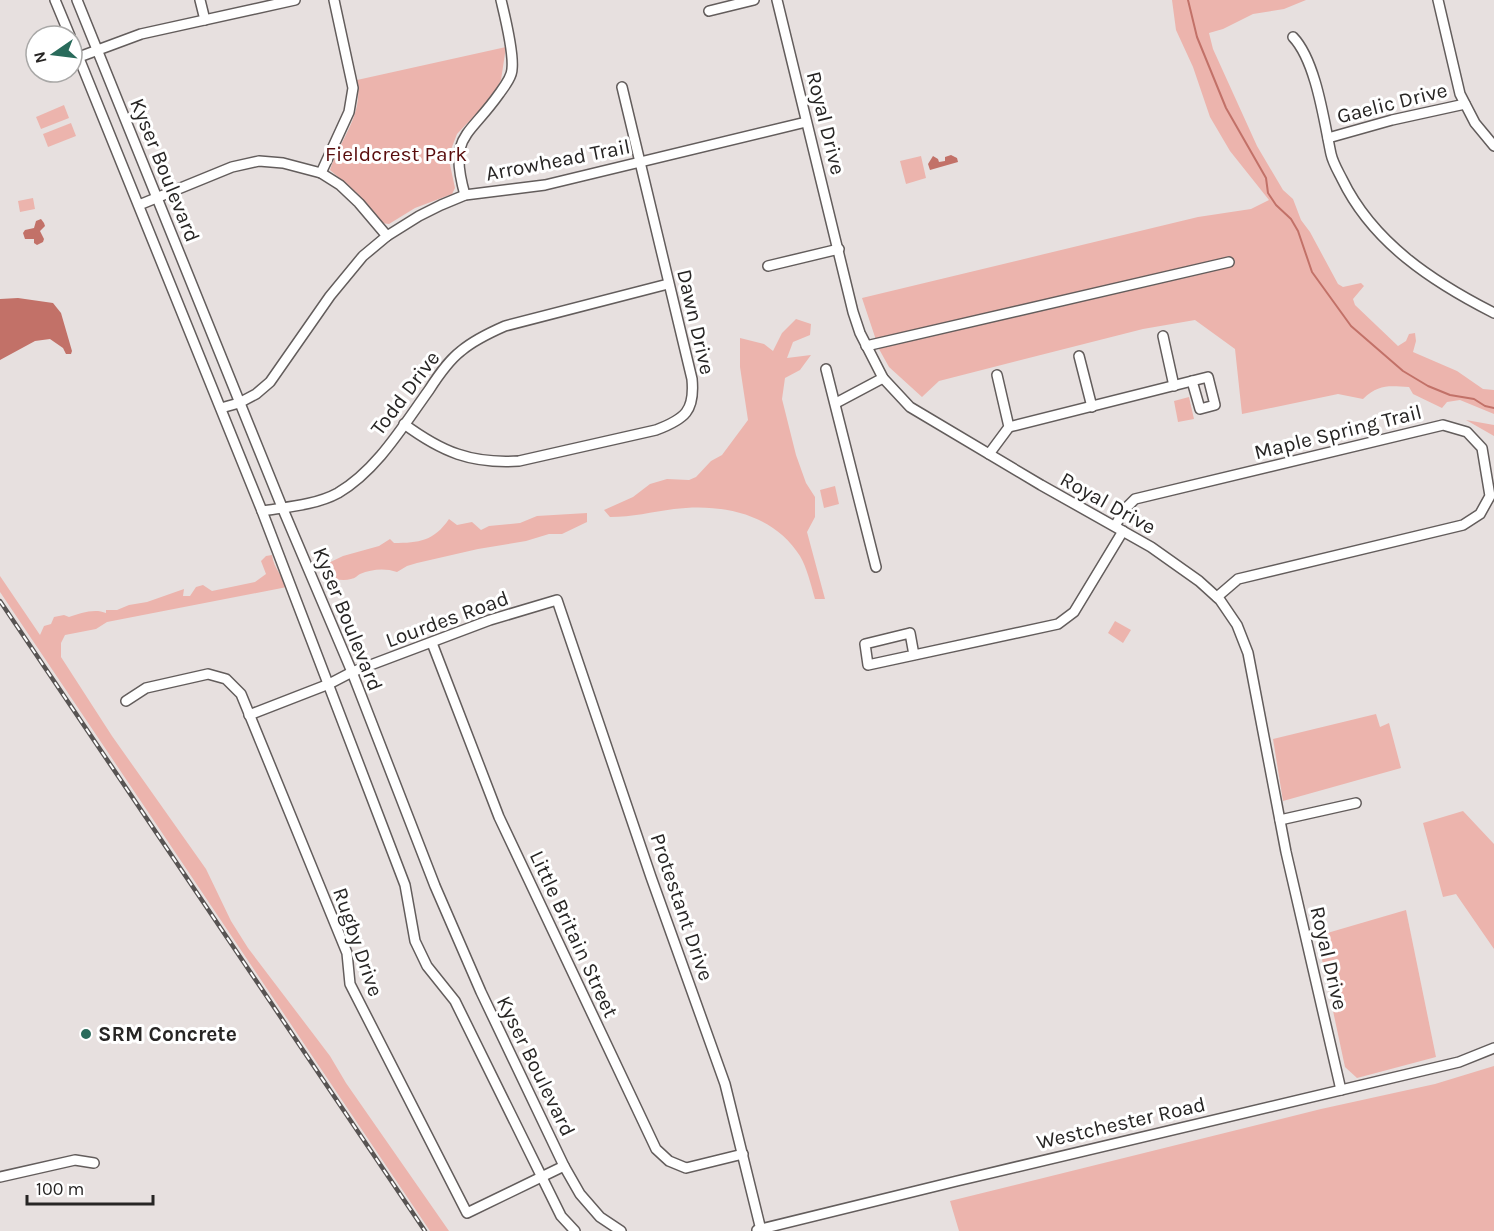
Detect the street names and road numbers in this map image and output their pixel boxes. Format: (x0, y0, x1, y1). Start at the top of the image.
street label: Royal Drive (802, 69, 850, 177)
street label: Gaelic Drive (1334, 78, 1450, 128)
street label: Kyser Boulevard (125, 95, 205, 245)
street label: Arrowhead Trail (484, 134, 632, 186)
street label: Dawn Drive (672, 267, 720, 377)
street label: Todd Drive (366, 346, 444, 440)
street label: Maple Spring Trail (1252, 400, 1424, 464)
street label: Royal Drive (1056, 467, 1160, 539)
street label: Kyser Boulevard (308, 544, 388, 694)
street label: Lourdes Road (382, 586, 512, 652)
street label: Protestant Drive (646, 830, 718, 984)
street label: Little Britain Street (525, 847, 623, 1021)
street label: Rugby Drive (328, 884, 388, 1000)
street label: Royal Drive (1305, 904, 1353, 1012)
street label: Kyser Boulevard (492, 992, 580, 1140)
street label: Westchester Road (1034, 1092, 1208, 1154)

